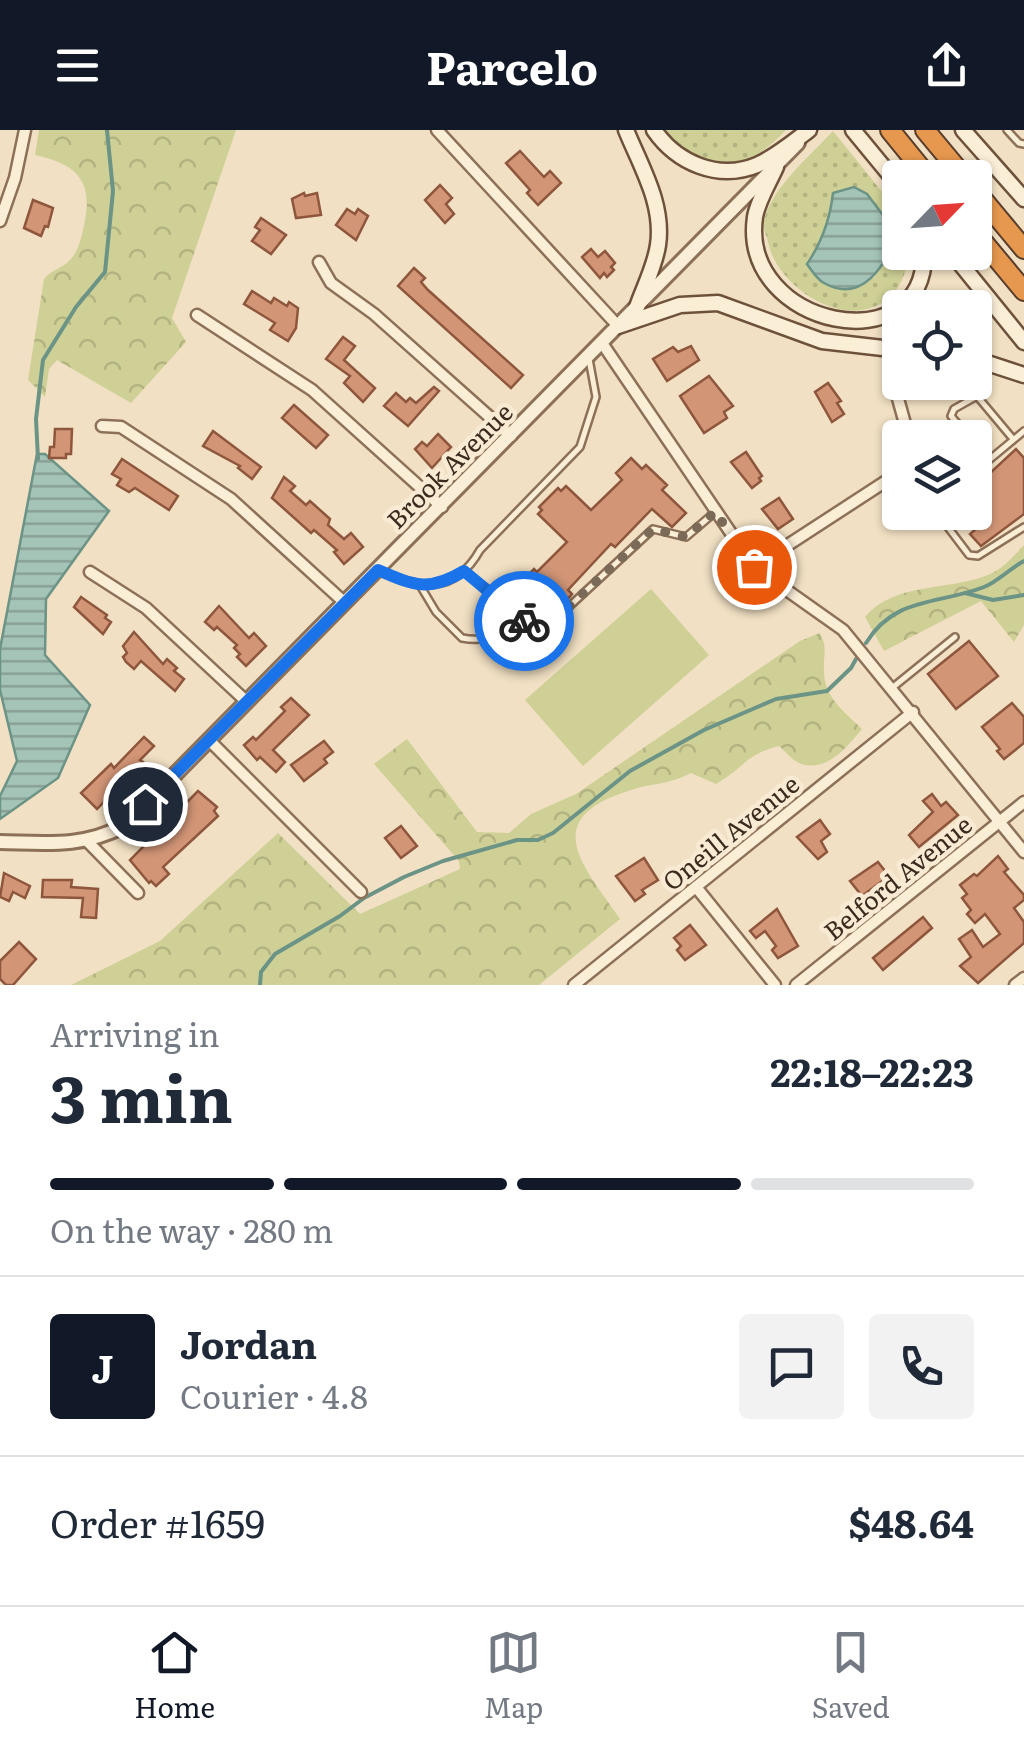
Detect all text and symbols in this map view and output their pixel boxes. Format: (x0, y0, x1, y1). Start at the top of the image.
text: Parcelo (426, 32, 598, 99)
icon: menu (50, 38, 105, 93)
icon: share (919, 38, 974, 93)
north arrow (882, 160, 992, 270)
map controls (882, 160, 992, 530)
button: locate (882, 290, 992, 400)
street label: Brook Avenue (378, 394, 520, 536)
button: layers (882, 420, 992, 530)
pin (712, 525, 797, 610)
icon: bag (727, 540, 782, 595)
courier (474, 571, 574, 671)
icon: bike (497, 594, 552, 649)
pin (103, 762, 188, 847)
street label: Oneill Avenue (654, 765, 806, 899)
icon: home (118, 777, 173, 832)
street label: Belford Avenue (815, 806, 979, 948)
text: Arriving in (50, 1009, 220, 1057)
text: 22:18–22:23 (770, 1042, 974, 1099)
text: 3 min (50, 1046, 233, 1143)
text: On the way · 280 m (50, 1205, 333, 1253)
text: Jordan (180, 1314, 317, 1371)
button: chat (739, 1314, 844, 1419)
button: phone (869, 1314, 974, 1419)
text: J (92, 1338, 113, 1395)
text: Courier · 4.8 (180, 1371, 368, 1419)
text: Order #1659 (50, 1493, 265, 1550)
text: $48.64 (848, 1493, 974, 1550)
tab: Home (134, 1625, 215, 1727)
tab: Map (484, 1625, 543, 1727)
tab: Saved (812, 1625, 890, 1727)

